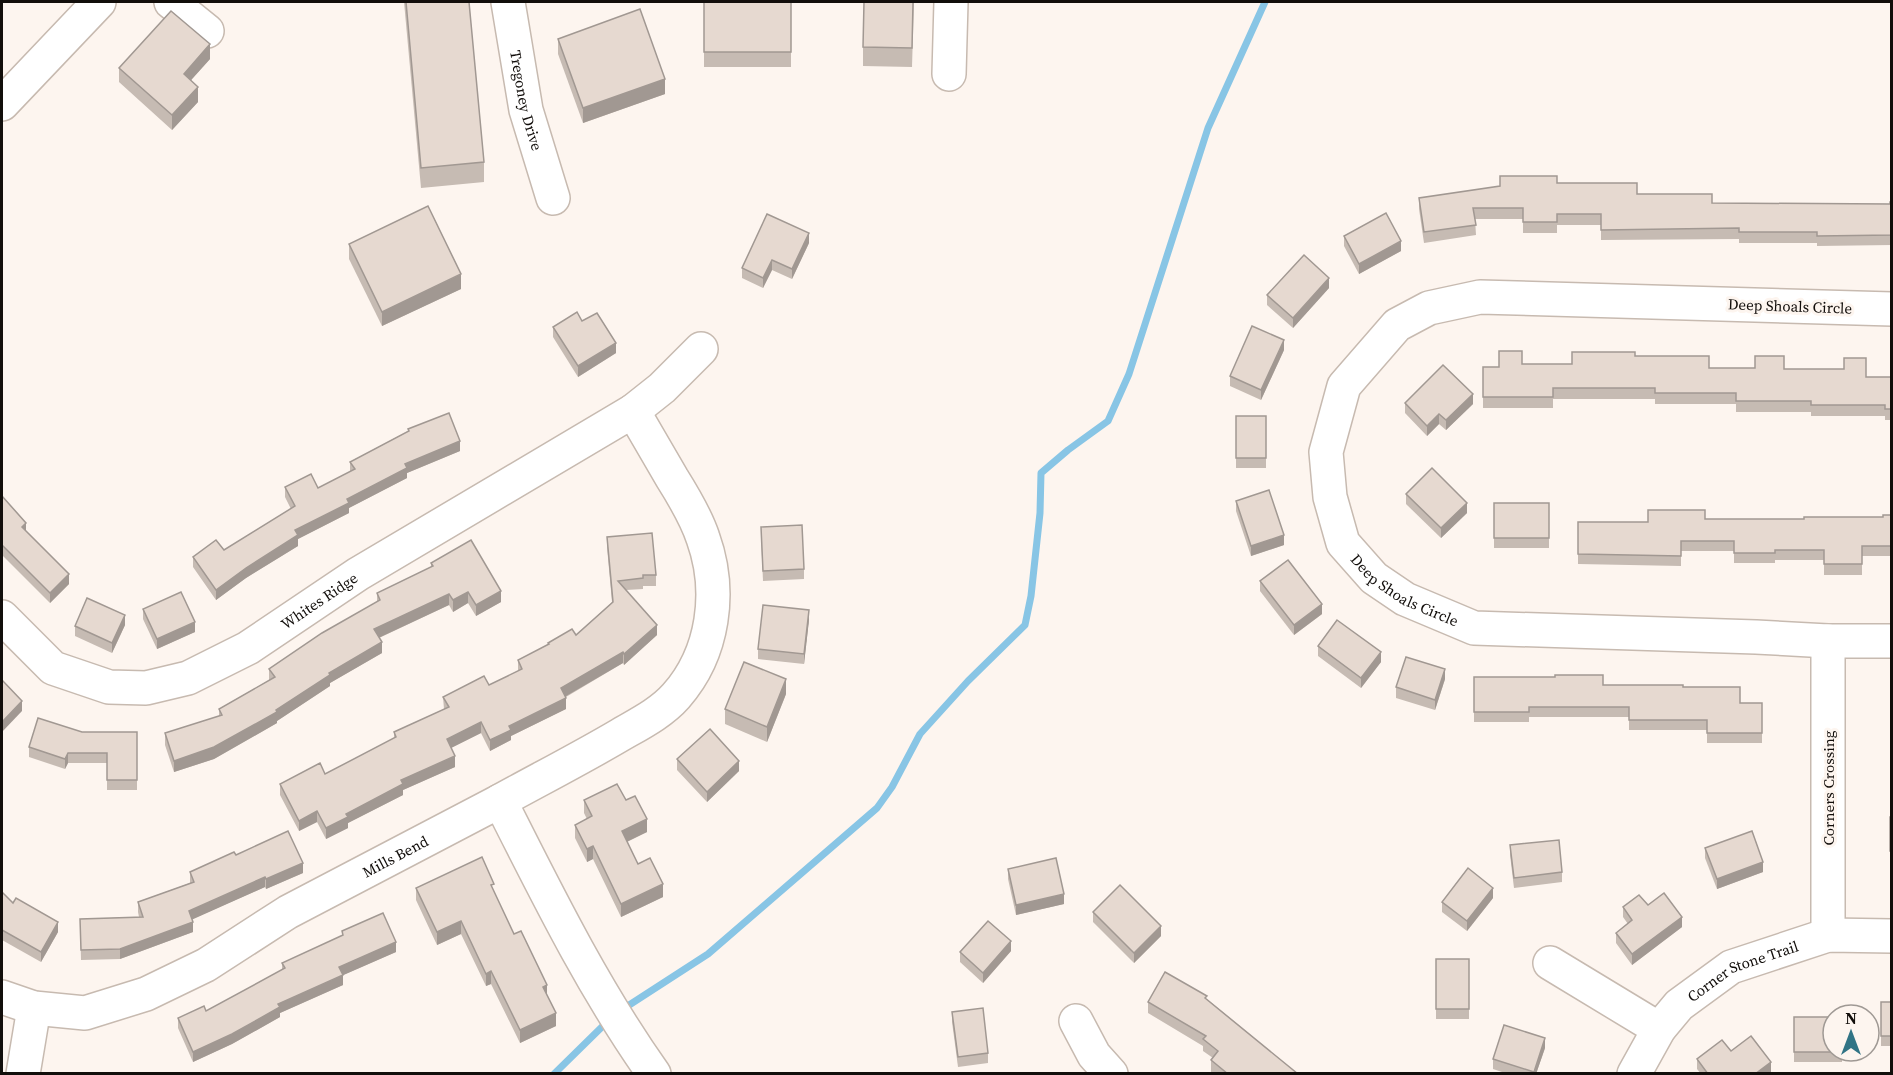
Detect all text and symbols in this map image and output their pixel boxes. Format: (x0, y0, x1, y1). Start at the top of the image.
street label: Tregoney Drive (506, 48, 548, 153)
street label: Deep Shoals Circle (1727, 293, 1853, 319)
street label: Deep Shoals Circle (1346, 549, 1462, 631)
street label: Whites Ridge (276, 567, 362, 634)
street label: Corners Crossing (1818, 730, 1839, 846)
street label: Mills Bend (358, 830, 432, 882)
street label: Corner Stone Trail (1682, 935, 1801, 1006)
north arrow (1821, 1003, 1881, 1063)
text: N (1845, 1007, 1857, 1029)

